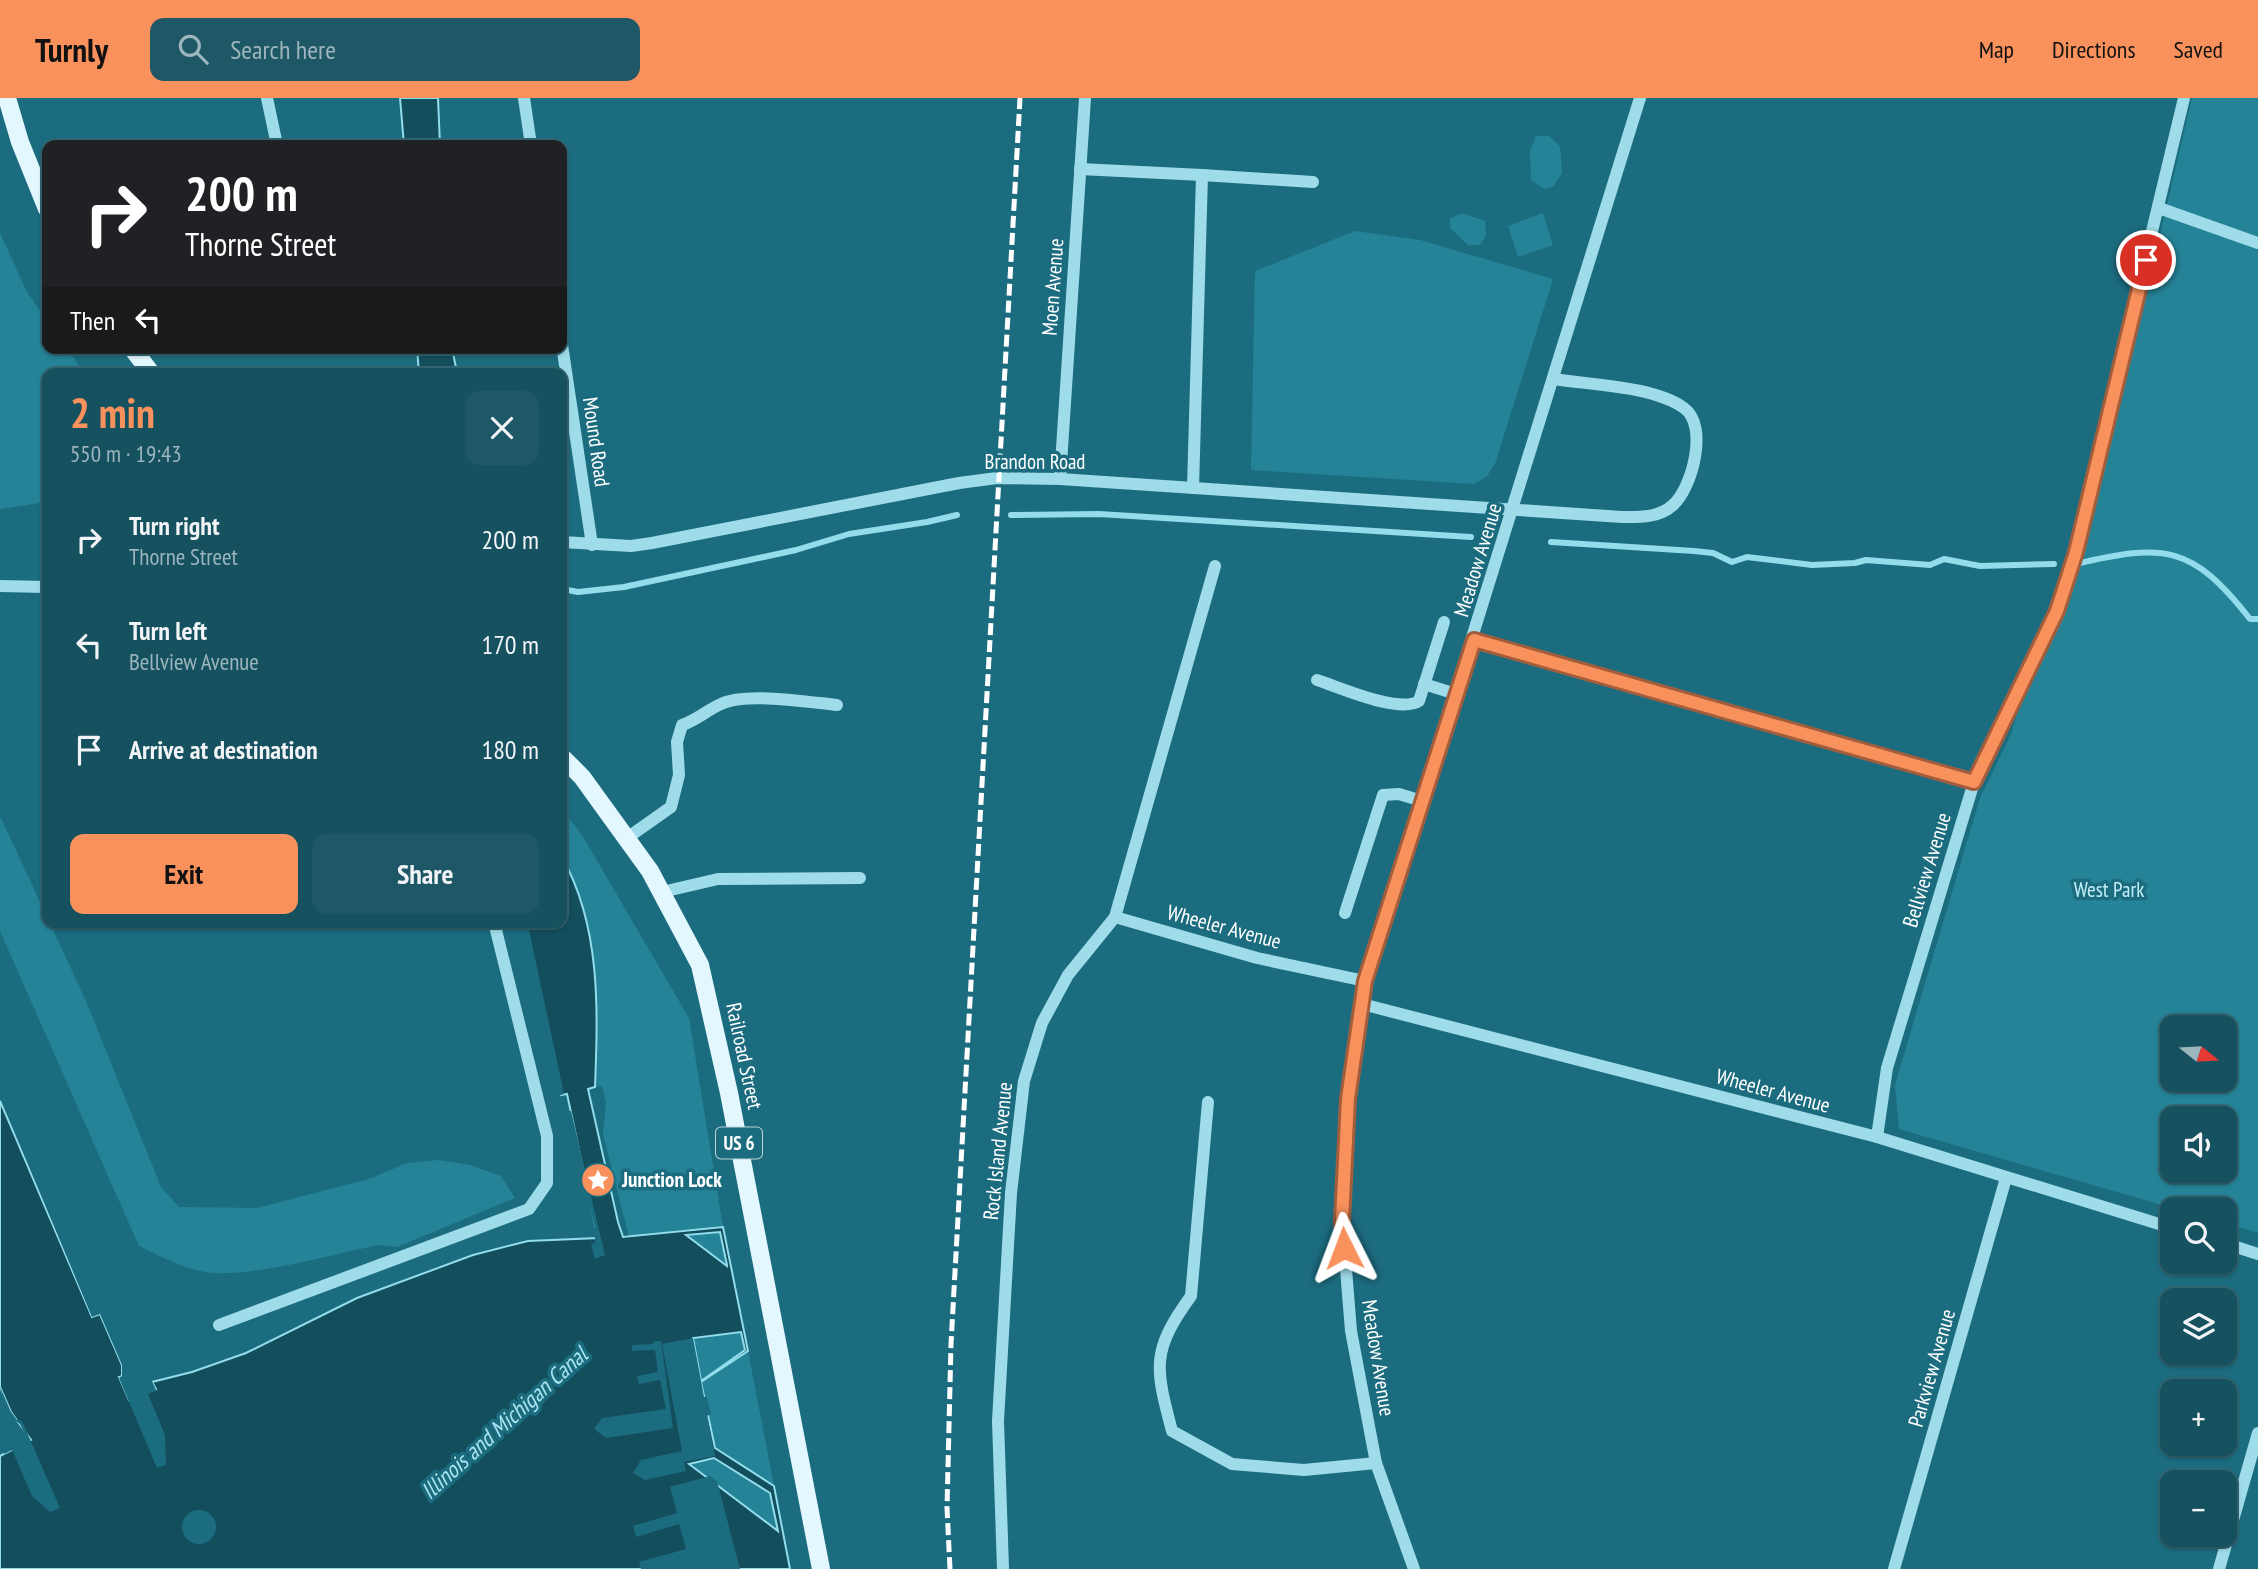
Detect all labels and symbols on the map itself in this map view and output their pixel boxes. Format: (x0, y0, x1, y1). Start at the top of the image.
pin (2116, 230, 2176, 290)
street label: Moen Avenue (1036, 237, 1069, 336)
street label: Mound Road (577, 395, 616, 488)
street label: Brandon Road (985, 448, 1085, 475)
street label: Meadow Avenue (1447, 500, 1508, 620)
street label: Bellview Avenue (1896, 809, 1957, 930)
park label: West Park (2074, 876, 2144, 903)
street label: Wheeler Avenue (1164, 898, 1284, 955)
street label: Railroad Street (720, 1000, 769, 1112)
north arrow (2160, 1015, 2236, 1092)
street label: Wheeler Avenue (1713, 1062, 1833, 1119)
street label: Rock Island Avenue (977, 1081, 1018, 1221)
road number: US 6 (716, 1128, 762, 1158)
place icon: Junction Lock (579, 1161, 617, 1199)
place label: Junction Lock (621, 1166, 722, 1193)
position arrow (1307, 1211, 1381, 1285)
street label: Meadow Avenue (1356, 1298, 1401, 1418)
street label: Parkview Avenue (1902, 1306, 1961, 1430)
water label: Illinois and Michigan Canal (414, 1338, 595, 1505)

